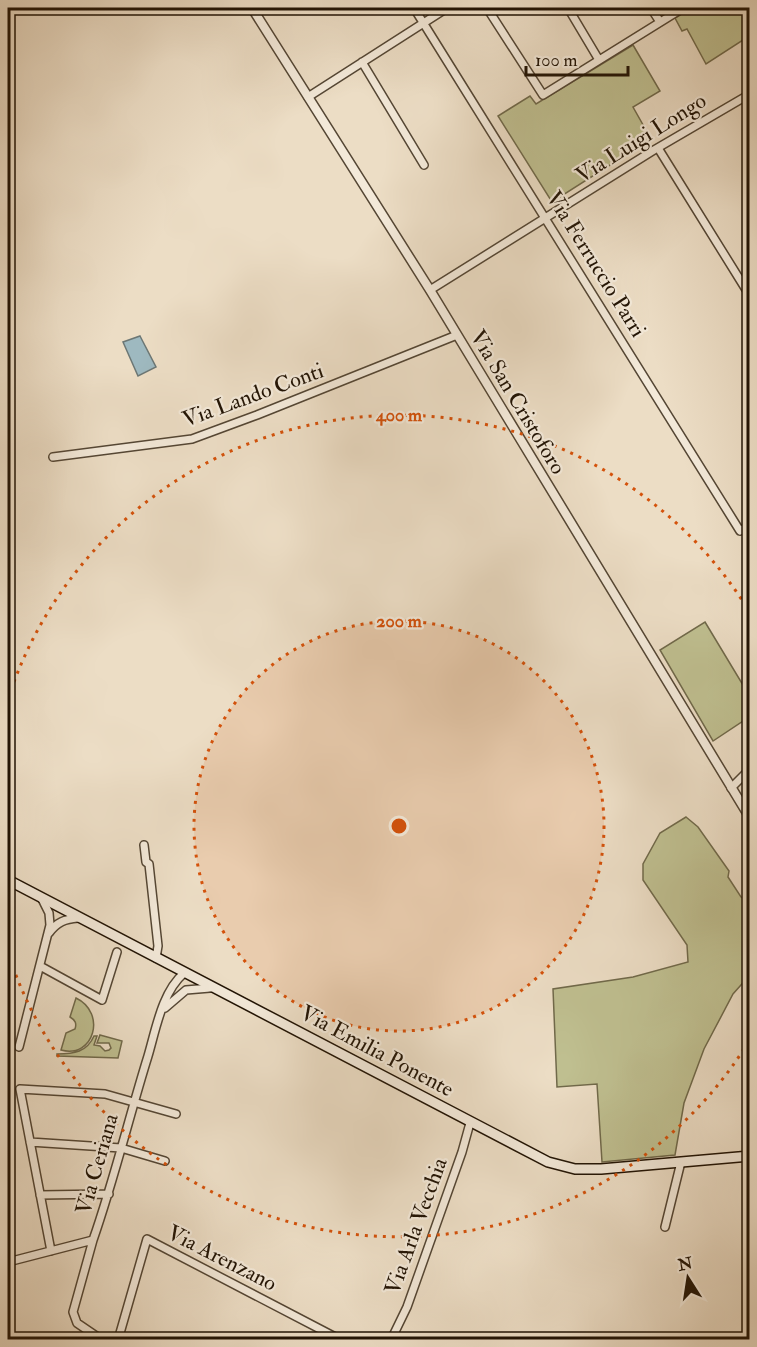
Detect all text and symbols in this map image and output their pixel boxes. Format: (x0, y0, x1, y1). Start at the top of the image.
scale bar (526, 39, 628, 77)
text: 100 m (535, 49, 578, 72)
street label: Via Luigi Longo (570, 87, 712, 189)
street label: Via Ferruccio Parri (540, 186, 652, 343)
street label: Via San Cristoforo (464, 325, 572, 479)
street label: Via Lando Conti (179, 356, 328, 434)
text: 400 m (375, 404, 423, 427)
text: 200 m (376, 610, 423, 633)
centre of rings (389, 816, 409, 836)
street label: Via Emilia Ponente (295, 999, 459, 1103)
street label: Via Ceriana (69, 1109, 125, 1218)
street label: Via Arla Vecchia (378, 1153, 454, 1298)
street label: Via Arenzano (163, 1218, 281, 1298)
north arrow (658, 1248, 718, 1308)
text: N (675, 1253, 695, 1276)

